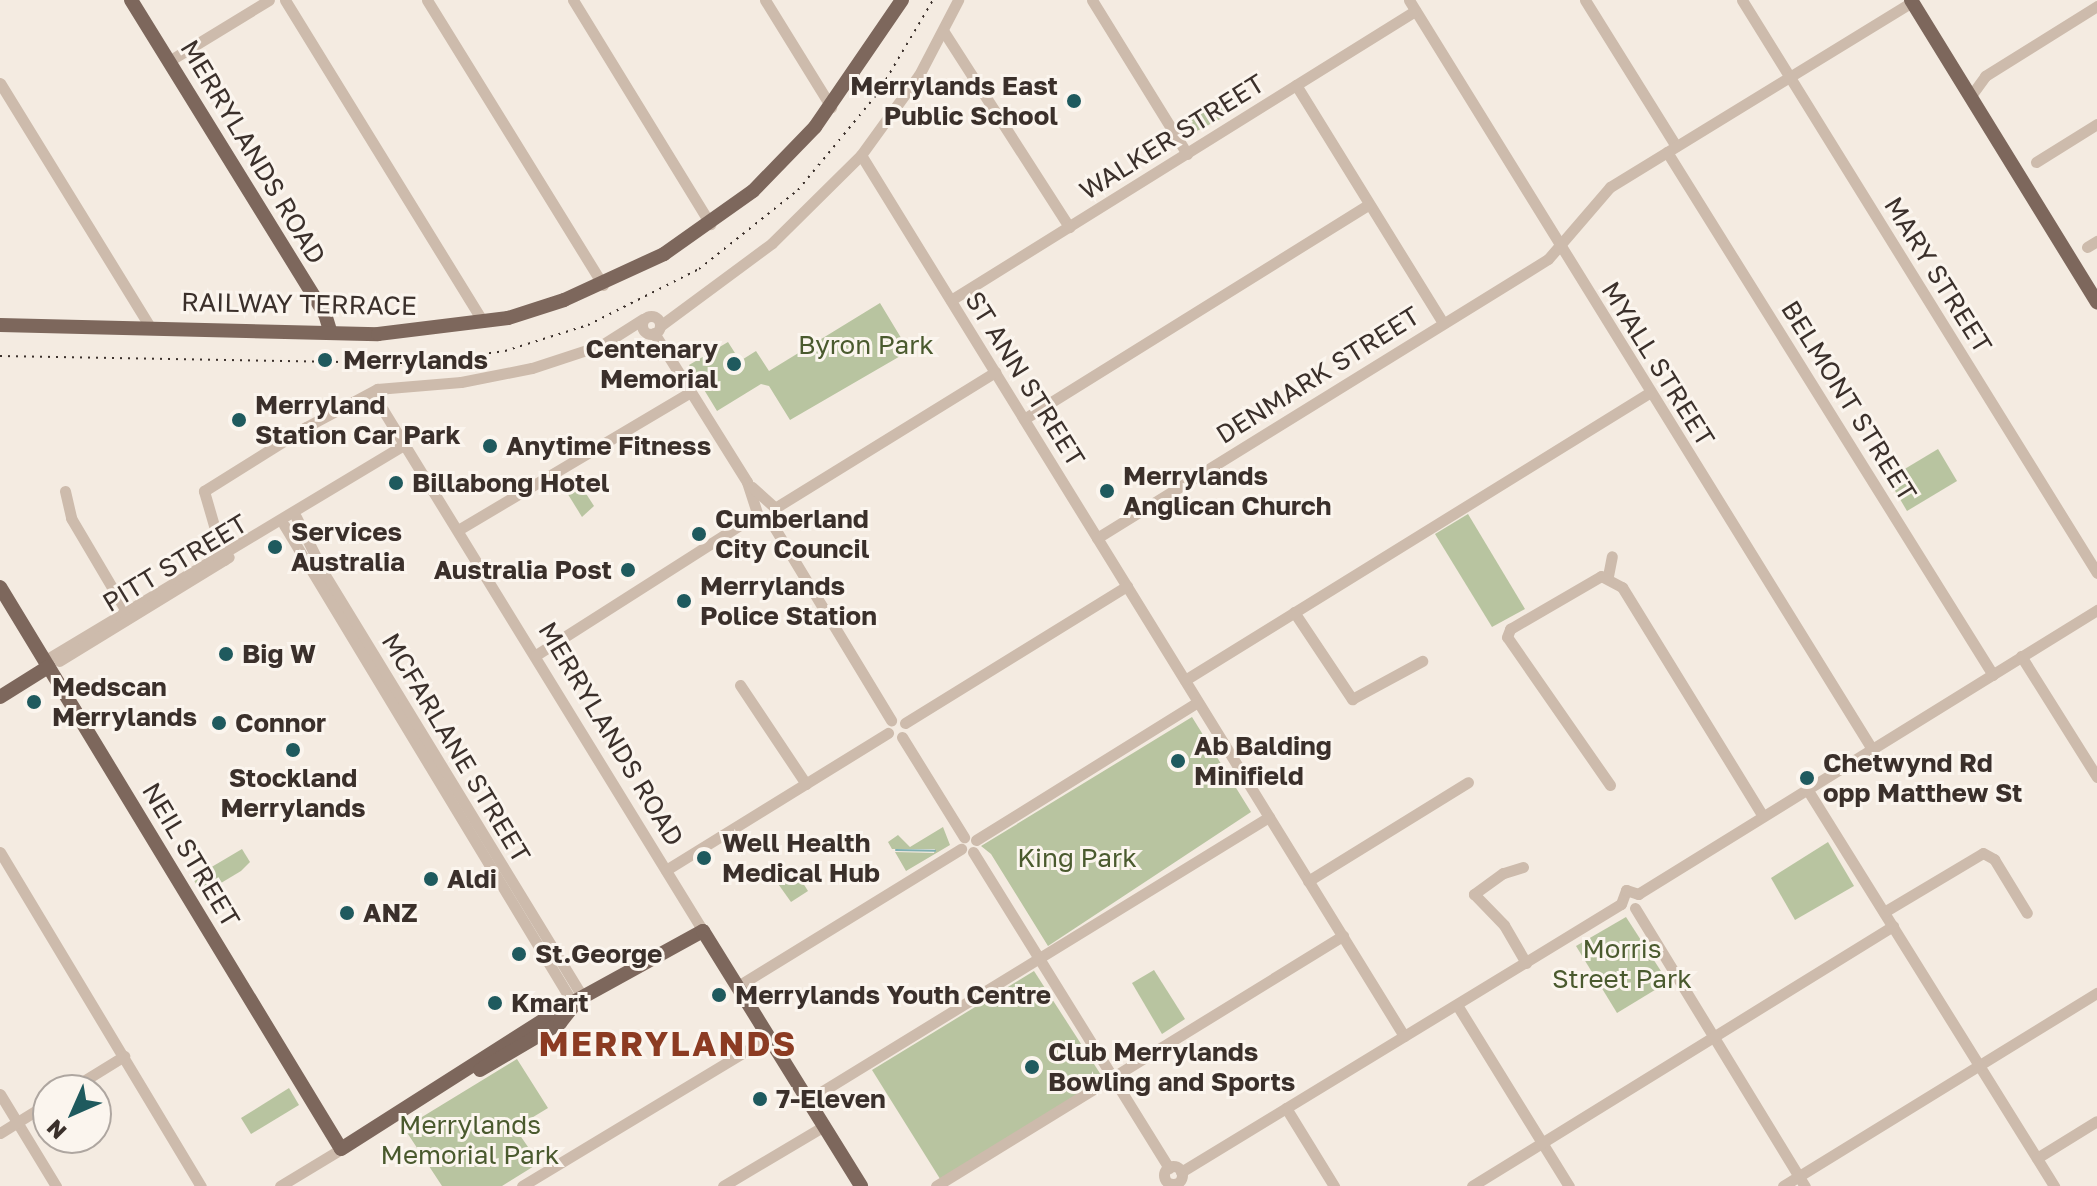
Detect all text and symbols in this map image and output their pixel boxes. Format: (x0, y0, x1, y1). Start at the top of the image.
street label: MERRYLANDS ROAD (174, 34, 332, 270)
street label: WALKER STREET (1074, 68, 1270, 206)
place label: Merrylands East Public School (850, 70, 1058, 132)
marker: Merrylands East Public School (1065, 92, 1083, 110)
street label: MARY STREET (1878, 191, 1998, 359)
street label: MYALL STREET (1595, 276, 1721, 452)
street label: RAILWAY TERRACE (181, 286, 417, 322)
street label: ST ANN STREET (959, 286, 1091, 472)
street label: BELMONT STREET (1775, 295, 1923, 507)
street label: DENMARK STREET (1211, 300, 1425, 450)
park label: Byron Park (798, 329, 934, 361)
place label: Centenary Memorial (586, 333, 718, 394)
place label: Merrylands (343, 344, 488, 376)
marker: Merrylands (314, 349, 336, 371)
marker: Centenary Memorial (725, 355, 743, 373)
place label: Merryland Station Car Park (255, 389, 461, 450)
marker: Merryland Station Car Park (230, 411, 248, 429)
place label: Anytime Fitness (506, 430, 711, 462)
marker: Anytime Fitness (481, 437, 499, 455)
place label: Merrylands Anglican Church (1123, 460, 1331, 522)
place label: Billabong Hotel (412, 467, 609, 499)
marker: Billabong Hotel (387, 474, 405, 492)
marker: Merrylands Anglican Church (1098, 482, 1116, 500)
place label: Cumberland City Council (715, 503, 869, 564)
street label: PITT STREET (97, 508, 253, 618)
place label: Services Australia (291, 516, 405, 578)
marker: Cumberland City Council (690, 525, 708, 543)
marker: Services Australia (266, 538, 284, 556)
place label: Australia Post (434, 554, 612, 586)
marker: Australia Post (619, 561, 637, 579)
place label: Merrylands Police Station (700, 570, 877, 632)
marker: Merrylands Police Station (675, 592, 693, 610)
street label: MERRYLANDS ROAD (532, 616, 690, 852)
street label: MCFARLANE STREET (375, 627, 537, 869)
place label: Big W (242, 638, 316, 670)
marker: Big W (217, 645, 235, 663)
place label: Medscan Merrylands (52, 671, 197, 732)
marker: Medscan Merrylands (23, 691, 45, 713)
place label: Connor (235, 707, 326, 739)
marker: Connor (210, 714, 228, 732)
place label: Ab Balding Minifield (1194, 730, 1332, 792)
marker: Stockland Merrylands (284, 741, 302, 759)
place label: Chetwynd Rd opp Matthew St (1823, 747, 2022, 808)
marker: Ab Balding Minifield (1169, 752, 1187, 770)
place label: Stockland Merrylands (220, 762, 366, 824)
marker: Chetwynd Rd opp Matthew St (1798, 769, 1816, 787)
street label: NEIL STREET (136, 777, 246, 933)
place label: Well Health Medical Hub (722, 827, 880, 888)
park label: King Park (1017, 842, 1137, 874)
marker: Well Health Medical Hub (693, 847, 715, 869)
place label: Aldi (447, 863, 497, 895)
marker: Aldi (422, 870, 440, 888)
place label: ANZ (363, 897, 418, 929)
marker: ANZ (338, 904, 356, 922)
park label: Morris Street Park (1552, 933, 1692, 994)
place label: St.George (535, 938, 662, 970)
marker: St.George (510, 945, 528, 963)
place label: Merrylands Youth Centre (735, 979, 1051, 1011)
marker: Merrylands Youth Centre (710, 986, 728, 1004)
place label: Kmart (511, 987, 589, 1019)
marker: Kmart (486, 994, 504, 1012)
district label: MERRYLANDS (539, 1024, 797, 1064)
place label: Club Merrylands Bowling and Sports (1048, 1036, 1295, 1098)
marker: Club Merrylands Bowling and Sports (1023, 1058, 1041, 1076)
north arrow (32, 1074, 112, 1154)
place label: 7-Eleven (776, 1083, 886, 1115)
marker: 7-Eleven (751, 1090, 769, 1108)
park label: Merrylands Memorial Park (381, 1109, 559, 1170)
text: N (41, 1114, 72, 1145)

